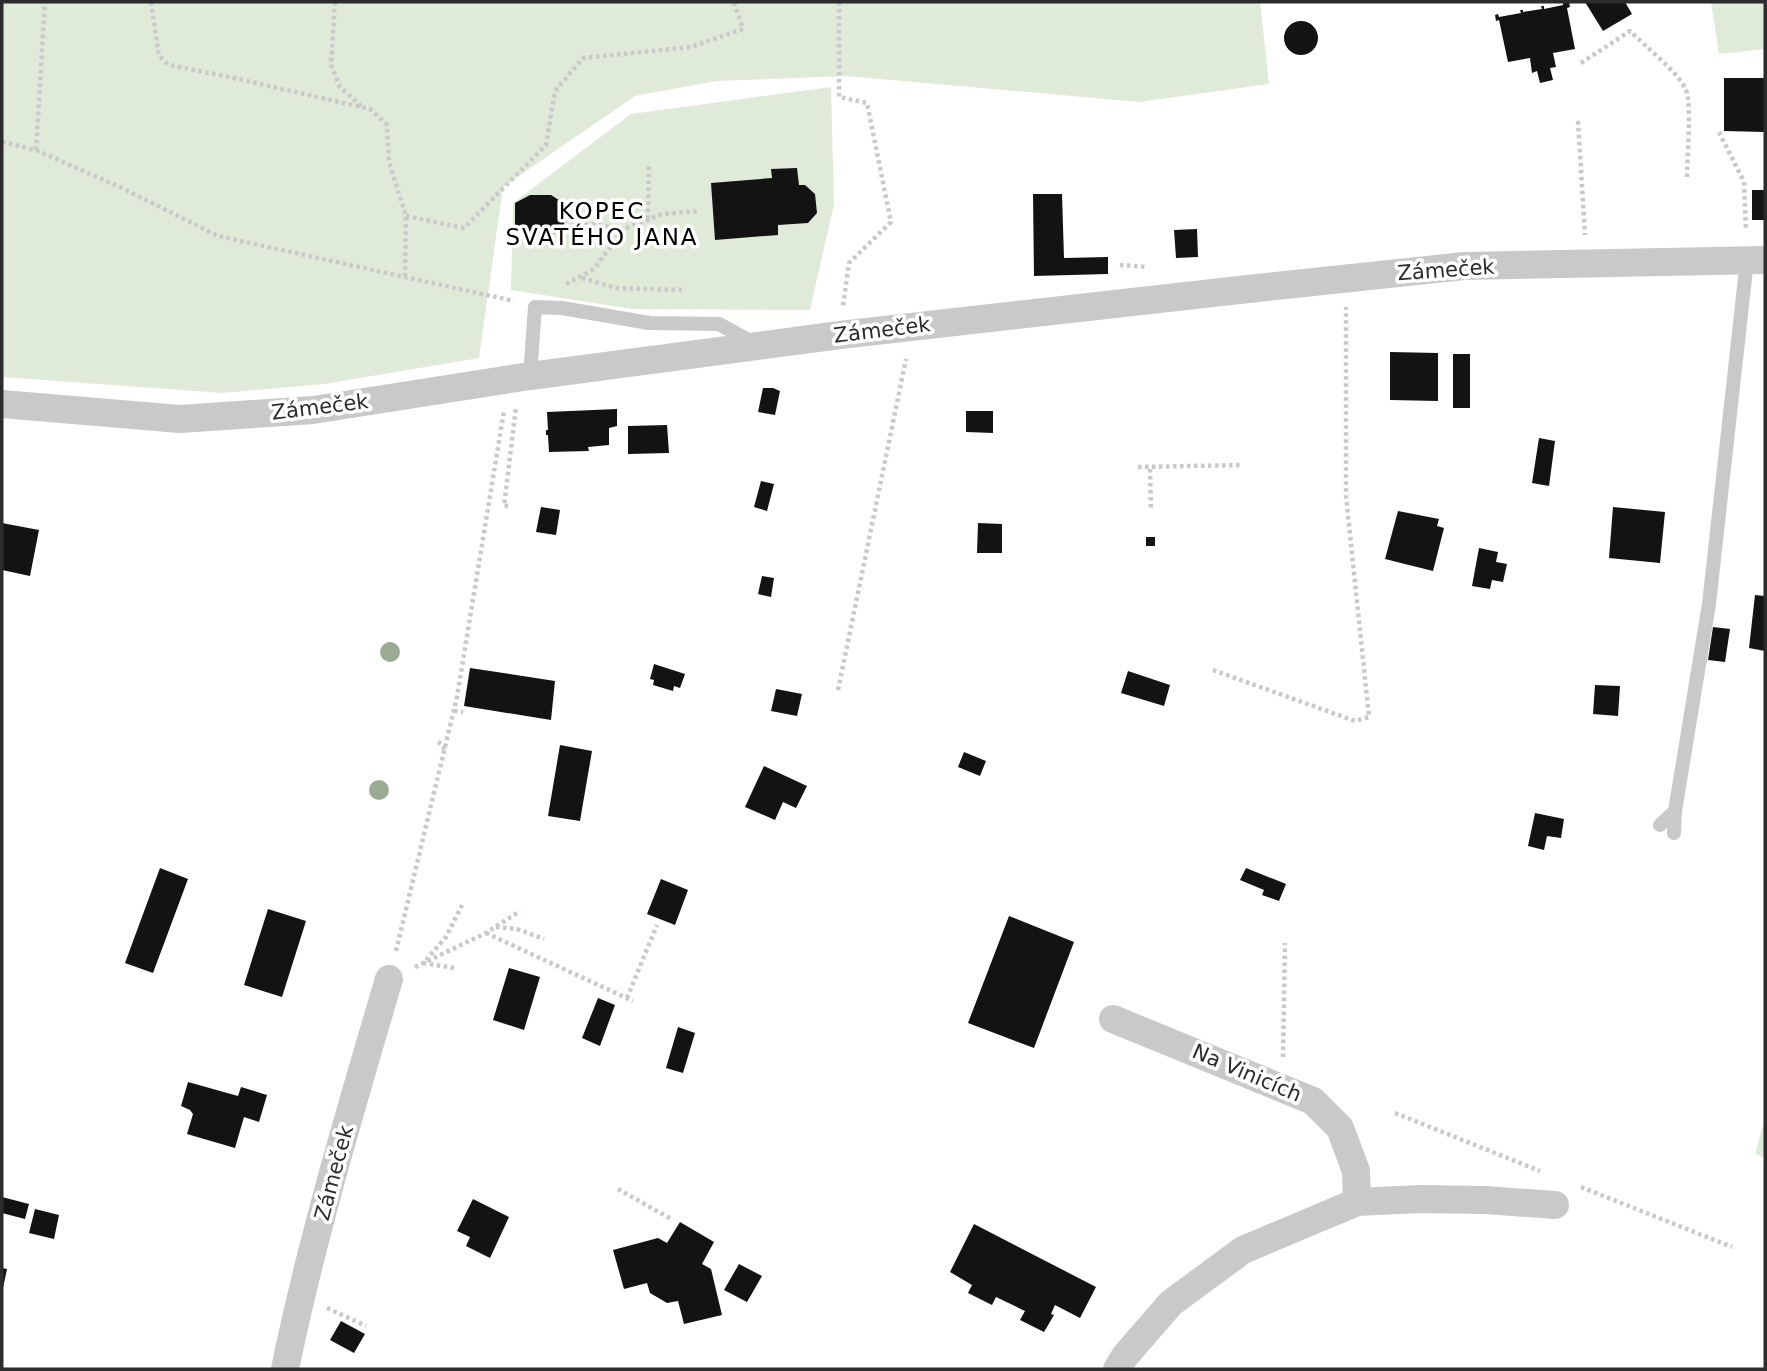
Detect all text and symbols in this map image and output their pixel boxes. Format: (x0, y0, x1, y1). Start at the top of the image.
district label: KOPEC SVATÉHO JANA (505, 198, 699, 250)
street label: Zámeček (1397, 255, 1496, 285)
street label: Zámeček (832, 312, 933, 348)
street label: Zámeček (270, 389, 371, 425)
street label: Na Vinicích (1189, 1039, 1305, 1107)
street label: Zámeček (310, 1122, 358, 1223)

